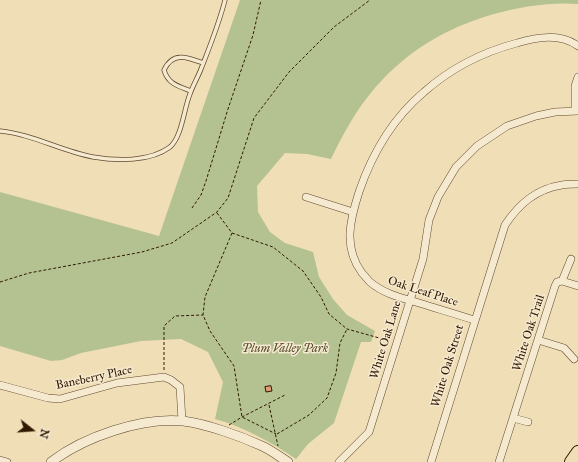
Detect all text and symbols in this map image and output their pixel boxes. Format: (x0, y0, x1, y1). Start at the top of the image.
street label: Oak Leaf Place (386, 274, 460, 310)
street label: White Oak Trail (510, 293, 548, 373)
street label: White Oak Lane (367, 299, 405, 381)
street label: White Oak Street (429, 323, 467, 409)
park label: Plum Valley Park (242, 342, 328, 356)
street label: Baneberry Place (54, 363, 134, 393)
north arrow (12, 410, 52, 450)
text: N (36, 427, 52, 440)

